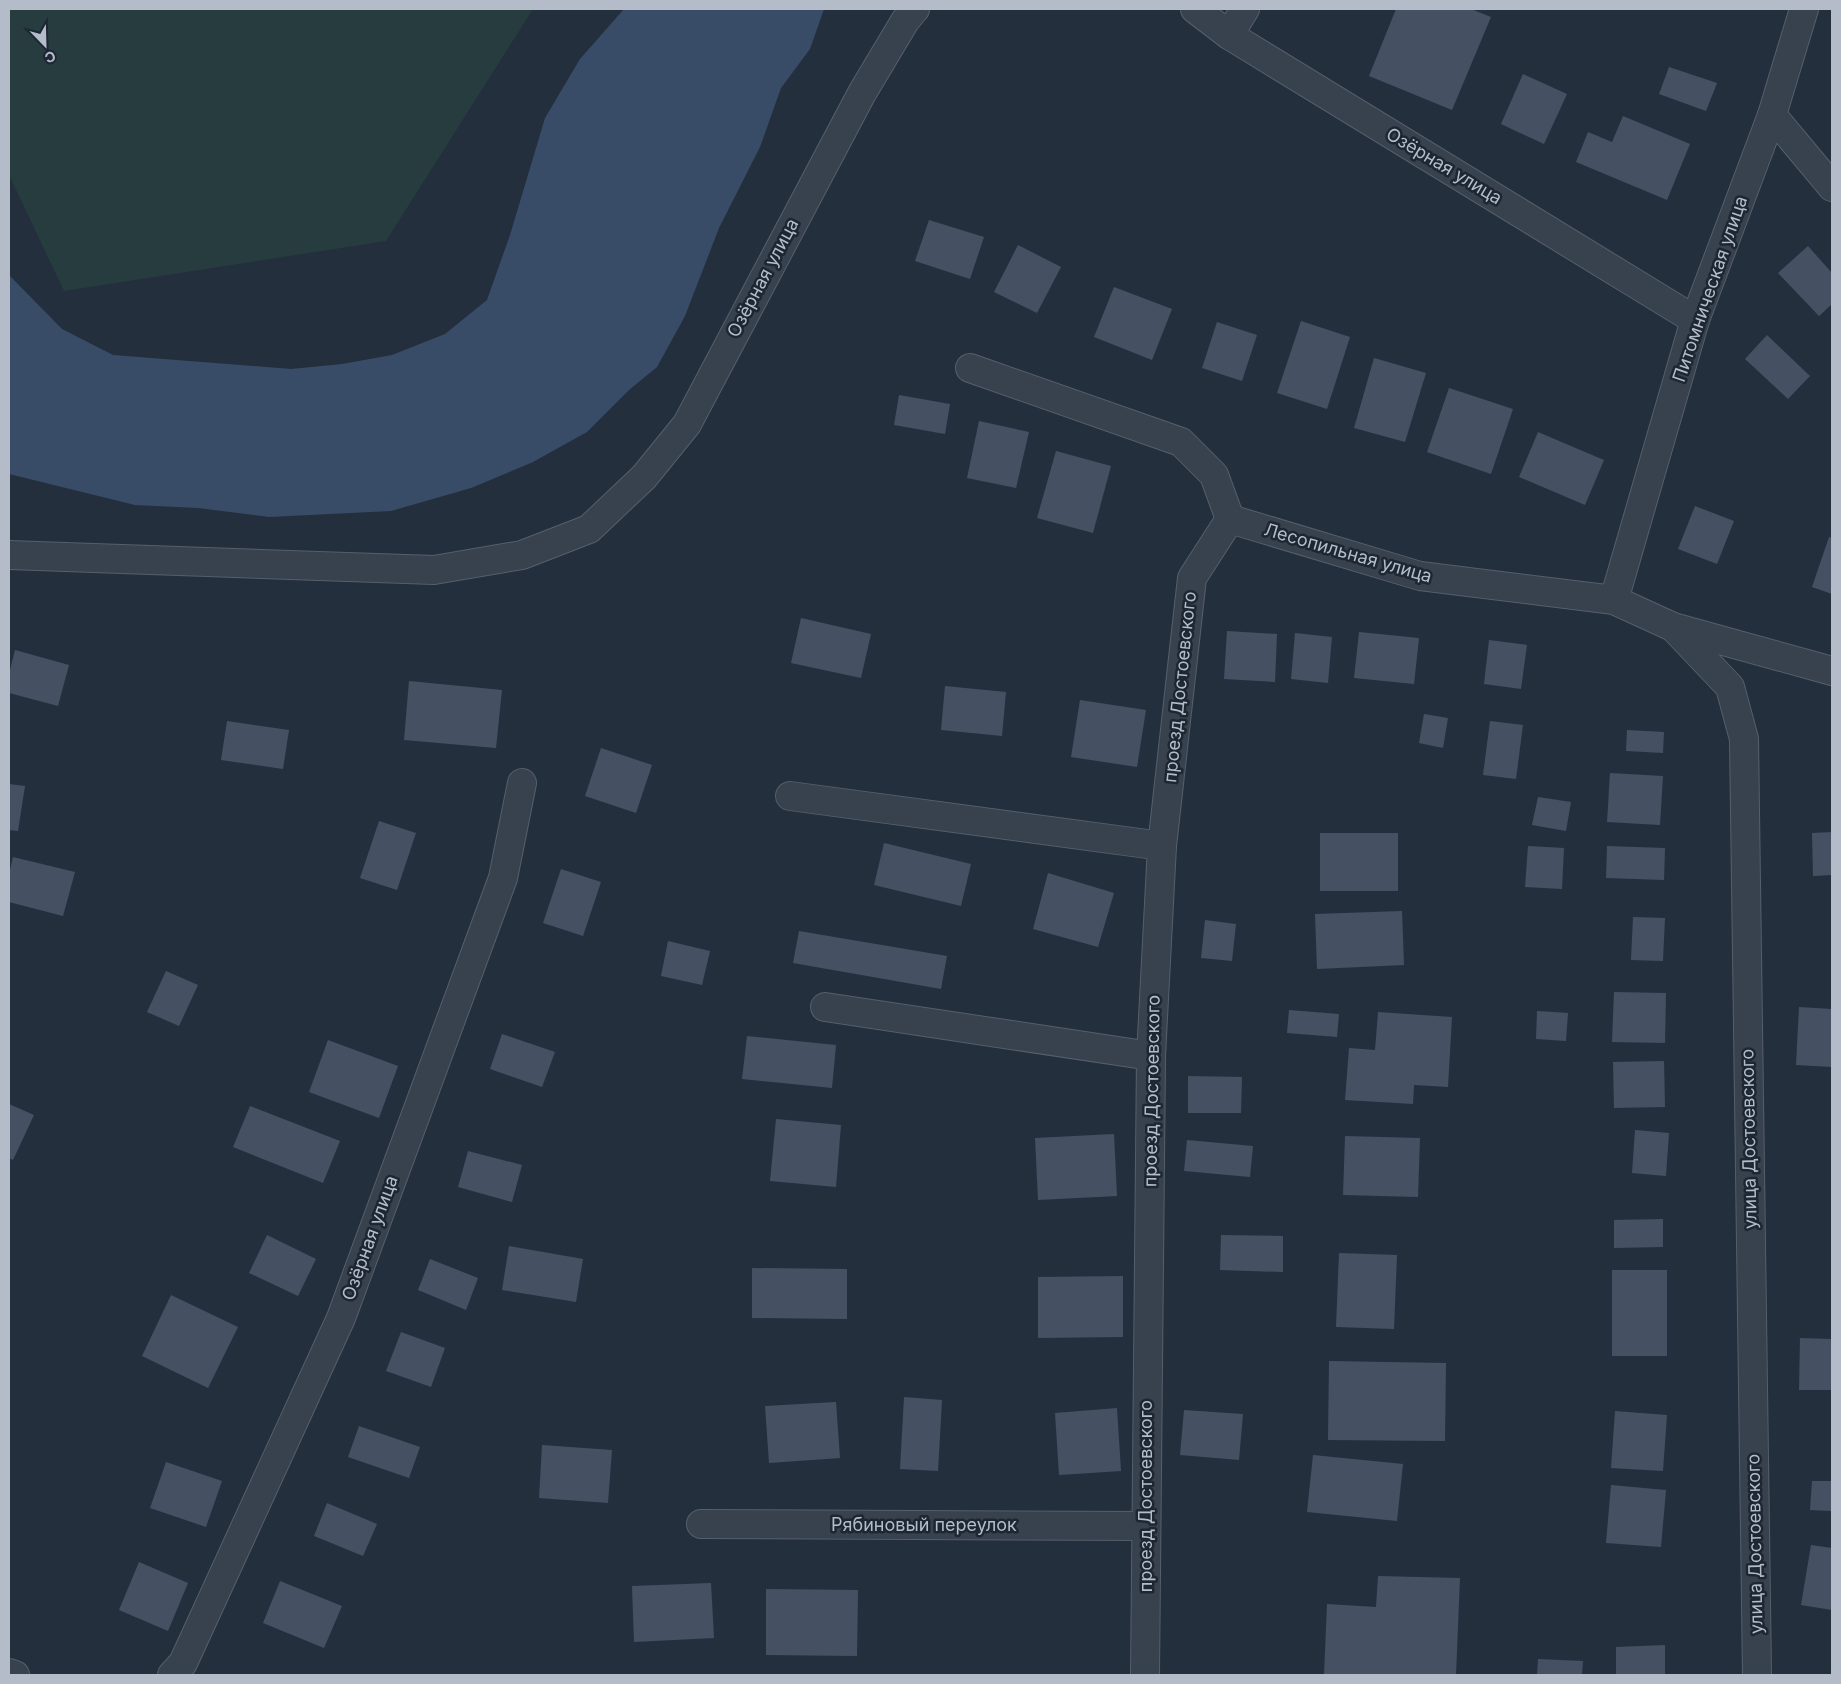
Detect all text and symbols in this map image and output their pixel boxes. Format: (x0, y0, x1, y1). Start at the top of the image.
north arrow (20, 20, 70, 70)
text: С (42, 48, 58, 67)
street label: Озёрная улица (1383, 123, 1506, 208)
street label: Питомническая улица (1668, 193, 1751, 385)
street label: Озёрная улица (723, 215, 803, 341)
street label: Лесопильная улица (1262, 518, 1434, 587)
street label: проезд Достоевского (1159, 590, 1200, 784)
street label: проезд Достоевского (1139, 995, 1164, 1187)
street label: улица Достоевского (1736, 1049, 1761, 1229)
street label: Озёрная улица (337, 1173, 402, 1303)
street label: проезд Достоевского (1135, 1400, 1156, 1592)
street label: улица Достоевского (1742, 1454, 1767, 1634)
street label: Рябиновый переулок (831, 1514, 1017, 1535)

